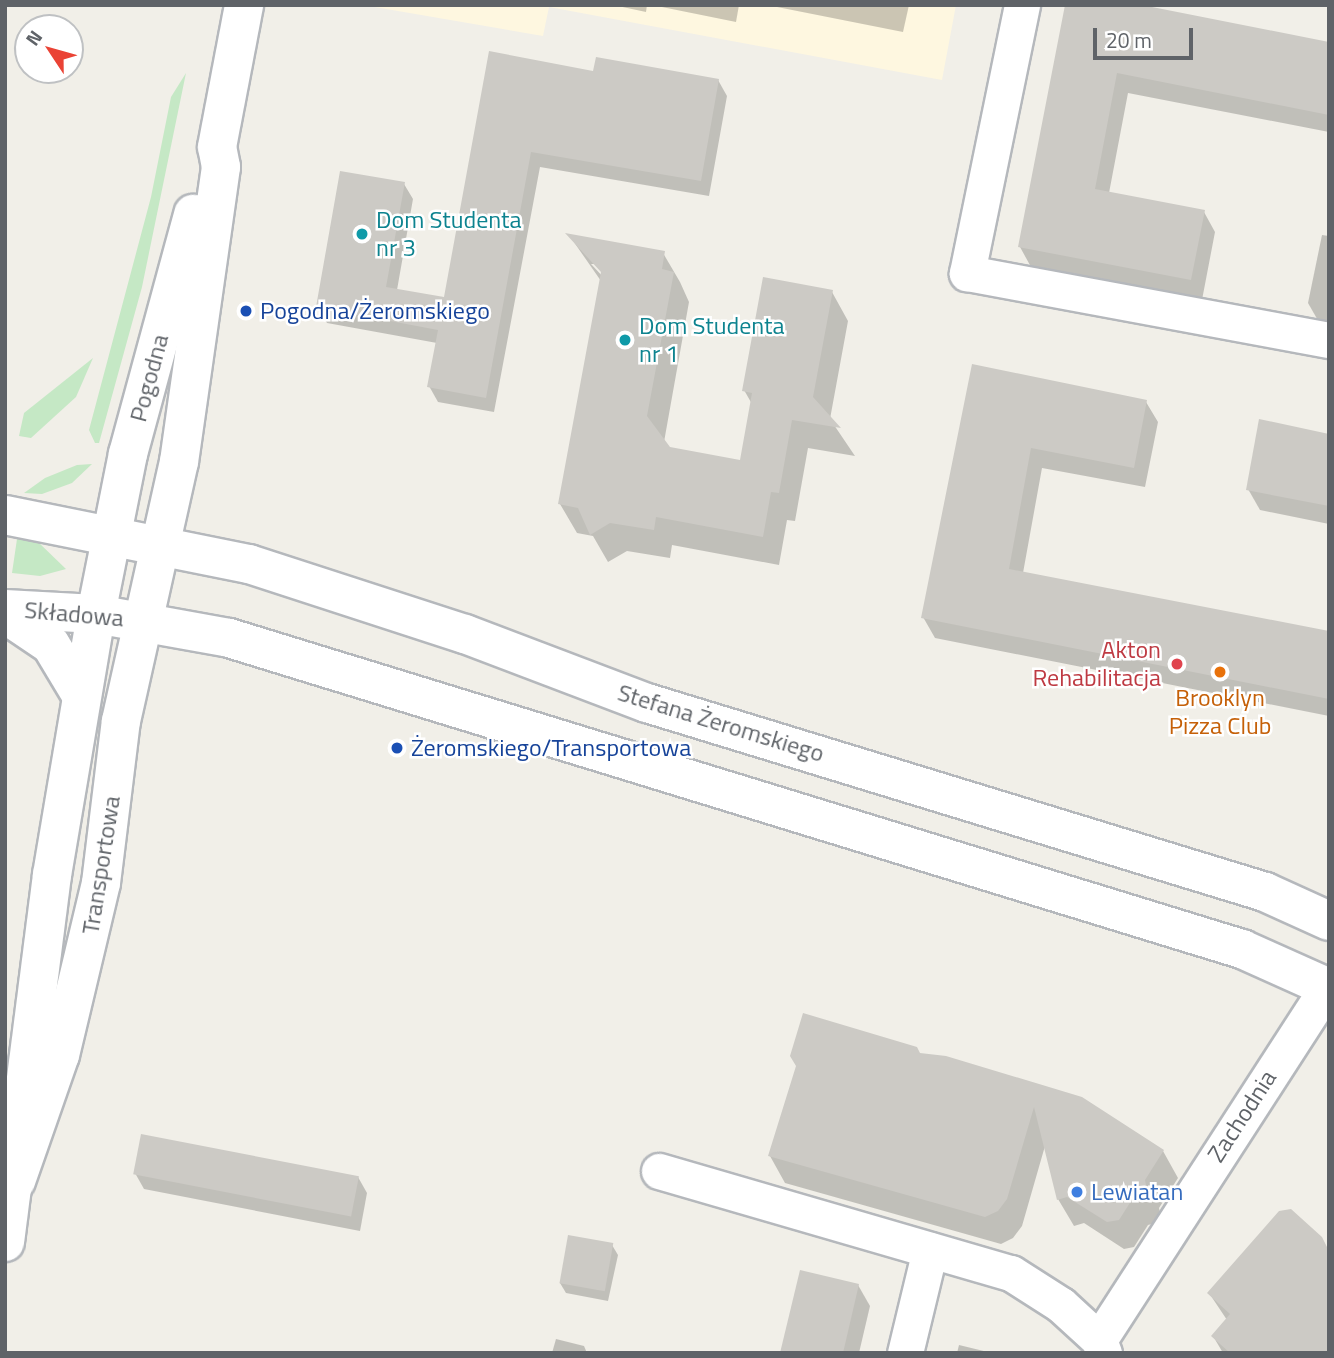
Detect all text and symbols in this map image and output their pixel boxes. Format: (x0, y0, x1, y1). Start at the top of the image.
north arrow (14, 14, 84, 84)
scale bar (1096, 14, 1196, 58)
text: N (18, 24, 49, 51)
text: 20 m (1106, 24, 1152, 56)
place label: Dom Studenta nr 3 (376, 206, 522, 262)
marker: Dom Studenta nr 3 (354, 226, 370, 242)
place label: Pogodna/Żeromskiego (260, 297, 490, 325)
marker: Pogodna/Żeromskiego (238, 303, 254, 319)
place label: Dom Studenta nr 1 (639, 312, 785, 368)
street label: Pogodna (124, 331, 174, 425)
marker: Dom Studenta nr 1 (617, 332, 633, 348)
street label: Składowa (23, 595, 125, 633)
place label: Akton Rehabilitacja (1033, 636, 1161, 692)
marker: Akton Rehabilitacja (1167, 654, 1187, 674)
marker: Brooklyn Pizza Club (1212, 664, 1228, 680)
street label: Stefana Żeromskiego (614, 678, 828, 768)
place label: Brooklyn Pizza Club (1169, 684, 1271, 740)
place label: Żeromskiego/Transportowa (411, 734, 691, 762)
marker: Żeromskiego/Transportowa (389, 740, 405, 756)
street label: Transportowa (76, 794, 126, 936)
street label: Zachodnia (1202, 1065, 1282, 1167)
place label: Lewiatan (1091, 1178, 1183, 1206)
marker: Lewiatan (1069, 1184, 1085, 1200)

